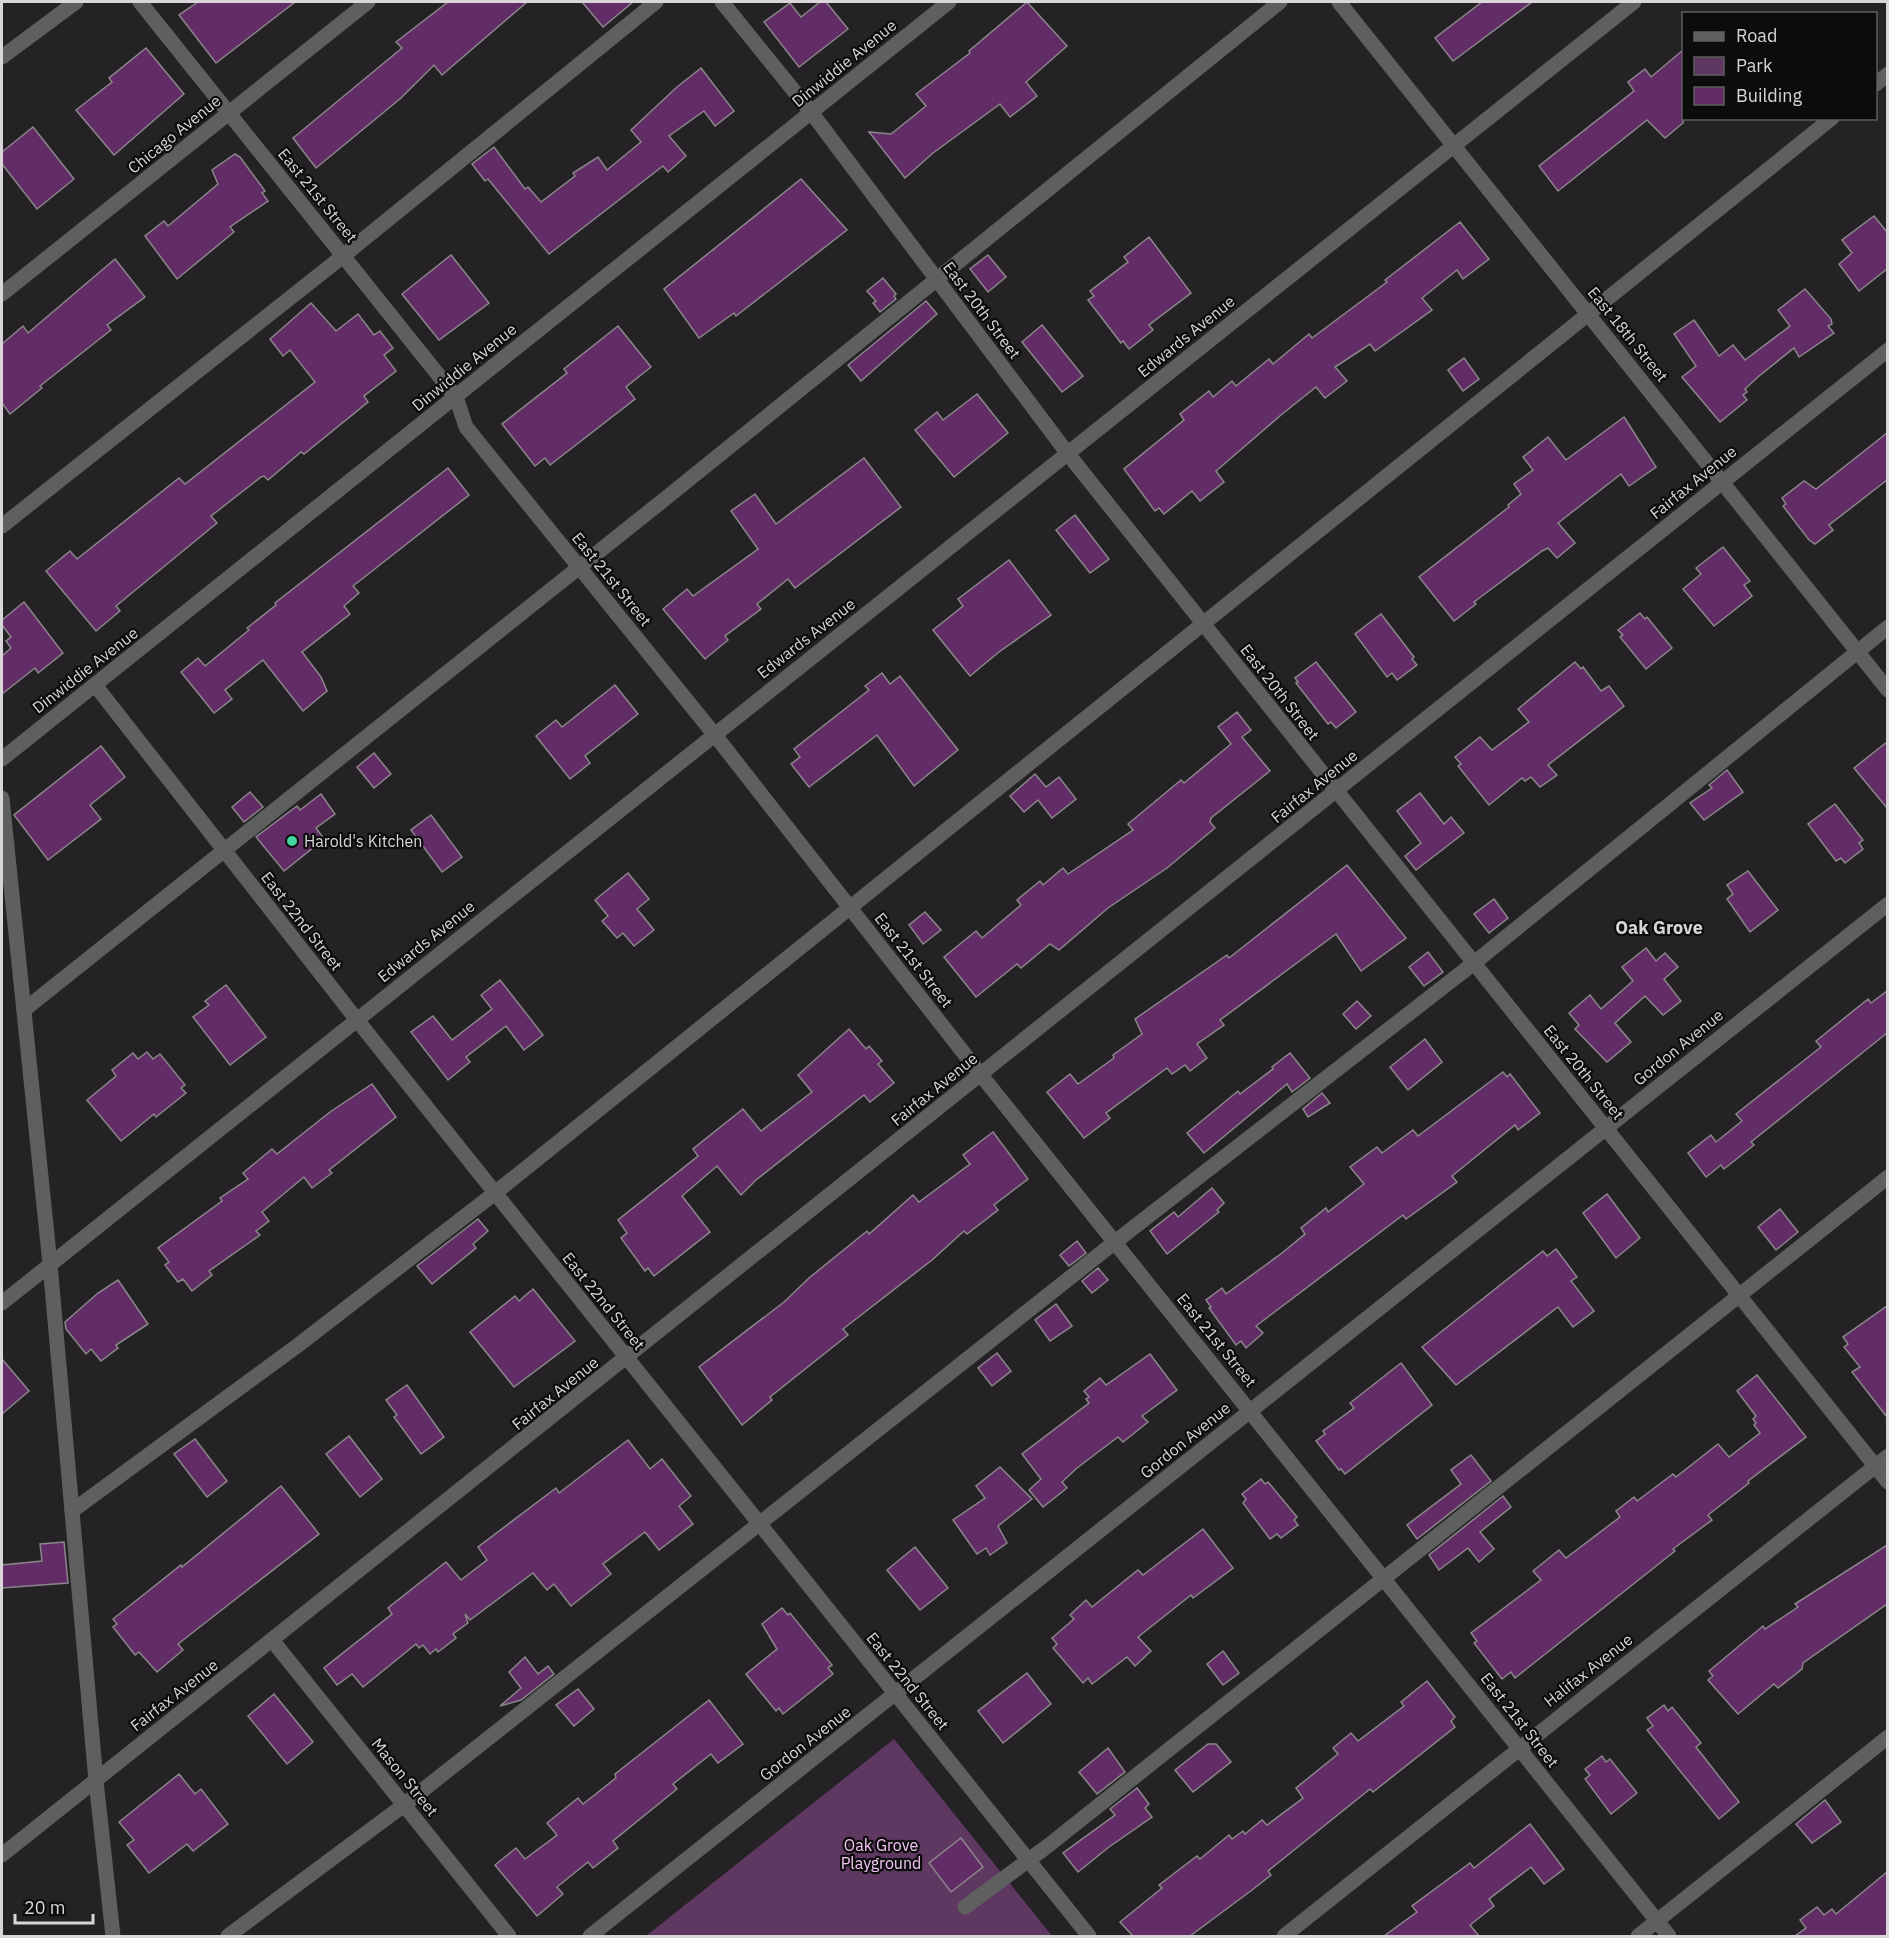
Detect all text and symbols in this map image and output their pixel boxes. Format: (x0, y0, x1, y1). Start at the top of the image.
legend (1682, 12, 1877, 120)
street label: Dinwiddie Avenue (788, 15, 900, 111)
text: Road (1736, 24, 1777, 47)
text: Park (1736, 54, 1773, 77)
text: Building (1736, 84, 1803, 107)
street label: Chicago Avenue (123, 90, 225, 178)
street label: East 21st Street (274, 144, 362, 246)
street label: East 20th Street (939, 257, 1025, 363)
street label: East 18th Street (1584, 282, 1672, 386)
street label: Edwards Avenue (1133, 291, 1239, 381)
street label: Dinwiddie Avenue (408, 319, 520, 415)
street label: Fairfax Avenue (1646, 441, 1741, 523)
street label: East 21st Street (568, 528, 656, 630)
street label: Edwards Avenue (753, 593, 859, 683)
street label: Dinwiddie Avenue (28, 622, 142, 717)
street label: East 20th Street (1236, 640, 1324, 744)
street label: Fairfax Avenue (1267, 745, 1362, 827)
place label: Harold's Kitchen (304, 831, 422, 851)
marker: Harold's Kitchen (285, 834, 299, 848)
street label: East 22nd Street (257, 867, 347, 975)
street label: Edwards Avenue (373, 896, 479, 986)
street label: East 21st Street (871, 908, 957, 1012)
district label: Oak Grove (1615, 916, 1703, 939)
street label: Gordon Avenue (1629, 1004, 1727, 1090)
street label: East 20th Street (1540, 1020, 1628, 1124)
street label: Fairfax Avenue (887, 1048, 982, 1130)
street label: East 22nd Street (558, 1248, 650, 1354)
street label: East 21st Street (1173, 1289, 1261, 1391)
street label: Fairfax Avenue (508, 1352, 603, 1434)
street label: Gordon Avenue (1136, 1397, 1234, 1483)
street label: East 22nd Street (862, 1628, 954, 1734)
street label: Halifax Avenue (1540, 1629, 1637, 1711)
street label: Fairfax Avenue (126, 1654, 222, 1735)
street label: East 21st Street (1477, 1668, 1563, 1772)
street label: Gordon Avenue (755, 1701, 855, 1785)
street label: Mason Street (367, 1734, 443, 1820)
park label: Oak Grove Playground (841, 1835, 921, 1873)
scale bar (15, 1887, 93, 1925)
text: 20 m (24, 1896, 66, 1919)

